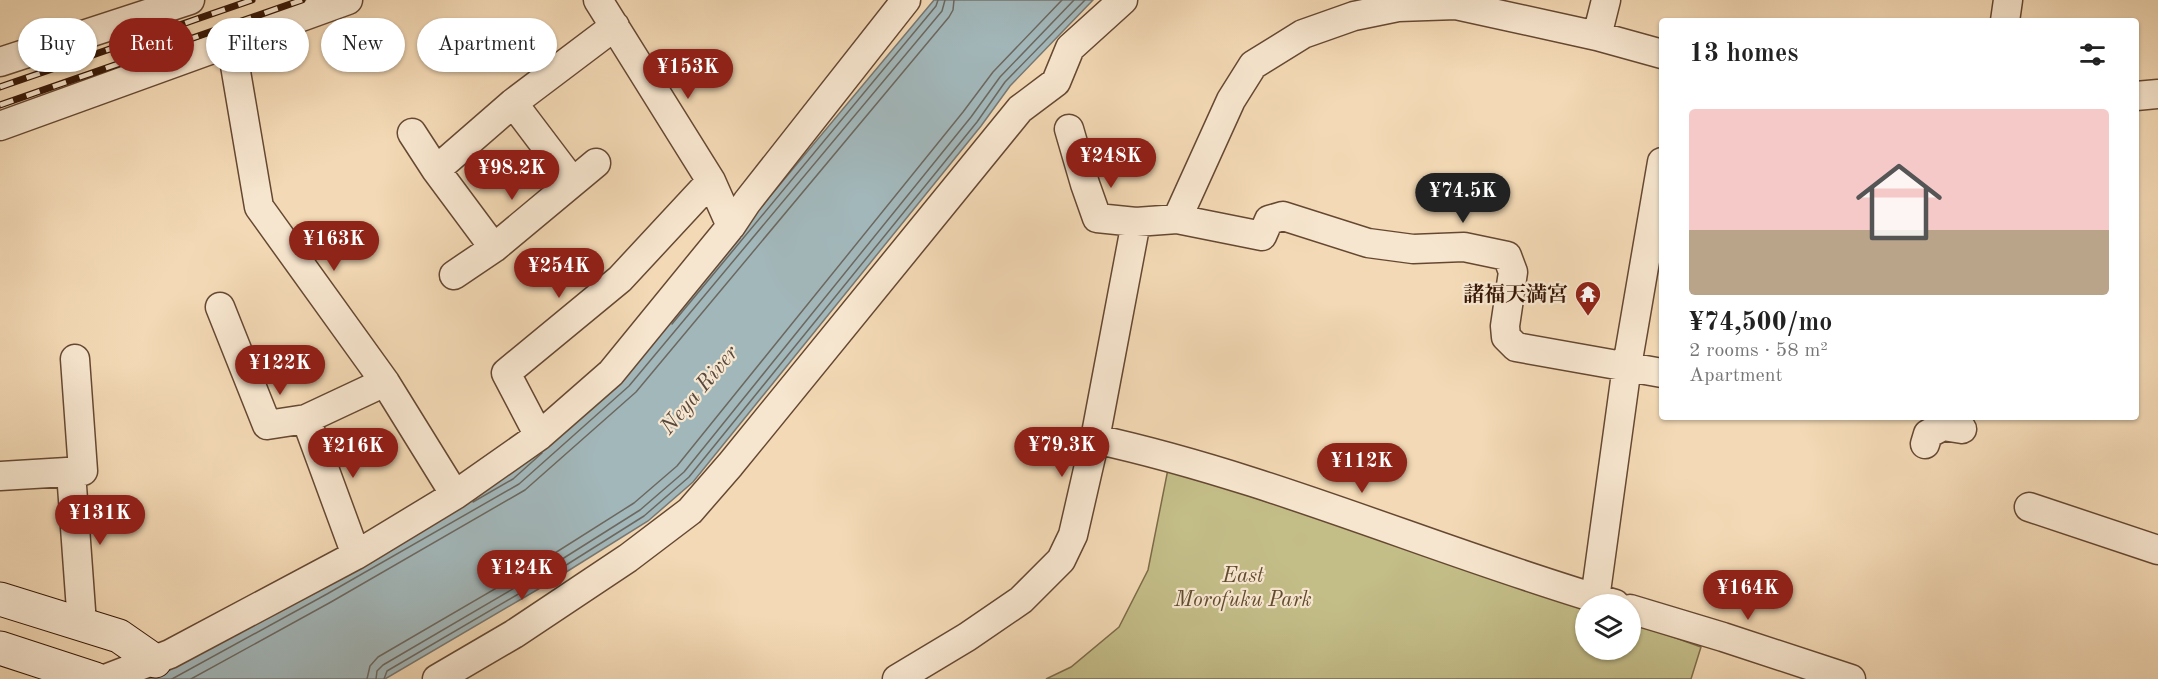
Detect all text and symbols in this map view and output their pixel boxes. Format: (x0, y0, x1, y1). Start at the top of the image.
chip: Buy (18, 18, 97, 72)
chip: Rent (109, 18, 194, 72)
chip: Filters (206, 18, 309, 72)
chip: New (321, 18, 405, 72)
chip: Apartment (417, 18, 557, 72)
icon: filters (2076, 38, 2109, 71)
text: 13 homes (1689, 41, 1798, 67)
pin: ¥153K (646, 49, 730, 100)
text: ¥153K (657, 58, 719, 78)
pin: ¥248K (1069, 138, 1153, 189)
text: ¥248K (1080, 147, 1142, 167)
icon: home (1845, 148, 1953, 256)
pin: ¥98.2K (463, 150, 561, 201)
text: ¥98.2K (478, 159, 546, 179)
pin: ¥74.5K (1414, 173, 1512, 224)
text: ¥74.5K (1429, 182, 1497, 202)
pin: ¥163K (292, 221, 376, 272)
text: ¥163K (303, 230, 365, 250)
pin: ¥254K (517, 248, 601, 299)
text: ¥254K (528, 257, 590, 277)
temple icon: 諸福天満宮 (1573, 279, 1603, 317)
place label: 諸福天満宮 (1463, 283, 1568, 306)
text: ¥74,500/mo (1689, 310, 1832, 336)
text: 2 rooms · 58 m² (1689, 341, 1828, 361)
water label: Neya River (656, 342, 743, 439)
pin: ¥122K (238, 345, 322, 396)
text: ¥122K (249, 354, 311, 374)
text: Apartment (1689, 366, 1783, 386)
pin: ¥79.3K (1013, 427, 1111, 478)
pin: ¥216K (311, 428, 395, 479)
text: ¥79.3K (1028, 436, 1096, 456)
text: ¥216K (322, 437, 384, 457)
pin: ¥112K (1320, 443, 1404, 494)
text: ¥112K (1331, 452, 1393, 472)
pin: ¥131K (58, 495, 142, 546)
text: ¥131K (69, 504, 131, 524)
pin: ¥124K (480, 550, 564, 601)
text: ¥124K (491, 559, 553, 579)
park label: East Morofuku Park (1173, 566, 1312, 611)
pin: ¥164K (1706, 570, 1790, 621)
text: ¥164K (1717, 579, 1779, 599)
map controls (1575, 594, 1641, 660)
button: layers (1575, 594, 1641, 660)

